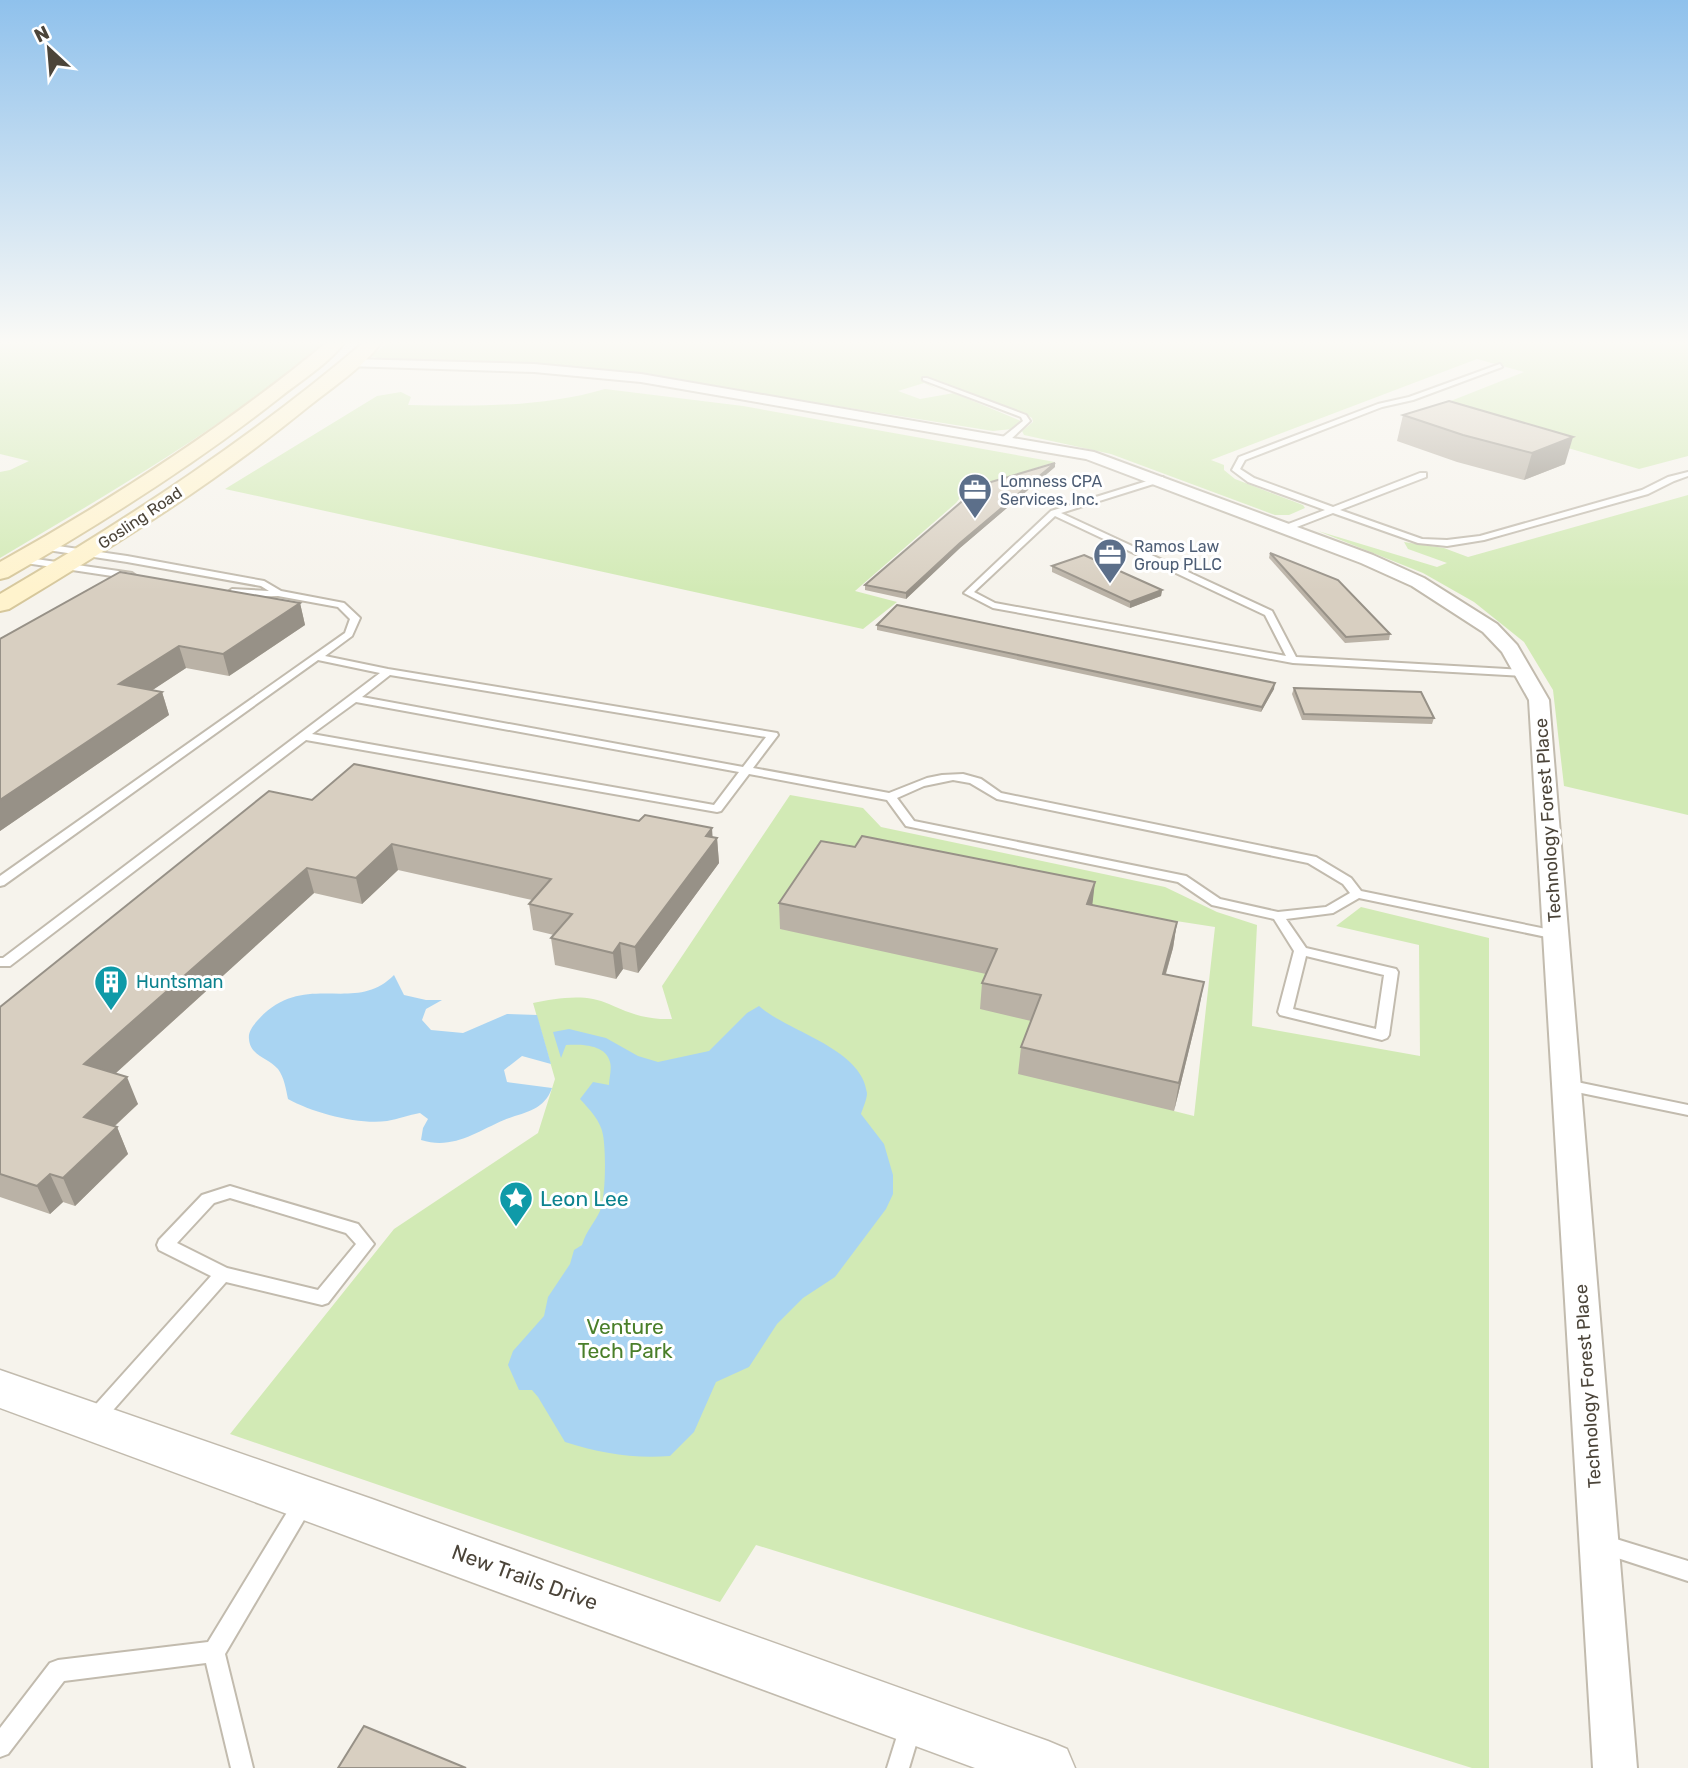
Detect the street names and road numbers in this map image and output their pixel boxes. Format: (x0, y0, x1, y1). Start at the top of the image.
street label: Gosling Road (94, 483, 186, 553)
street label: Technology Forest Place (1530, 717, 1566, 923)
street label: Technology Forest Place (1570, 1283, 1606, 1489)
street label: New Trails Drive (449, 1539, 601, 1615)

